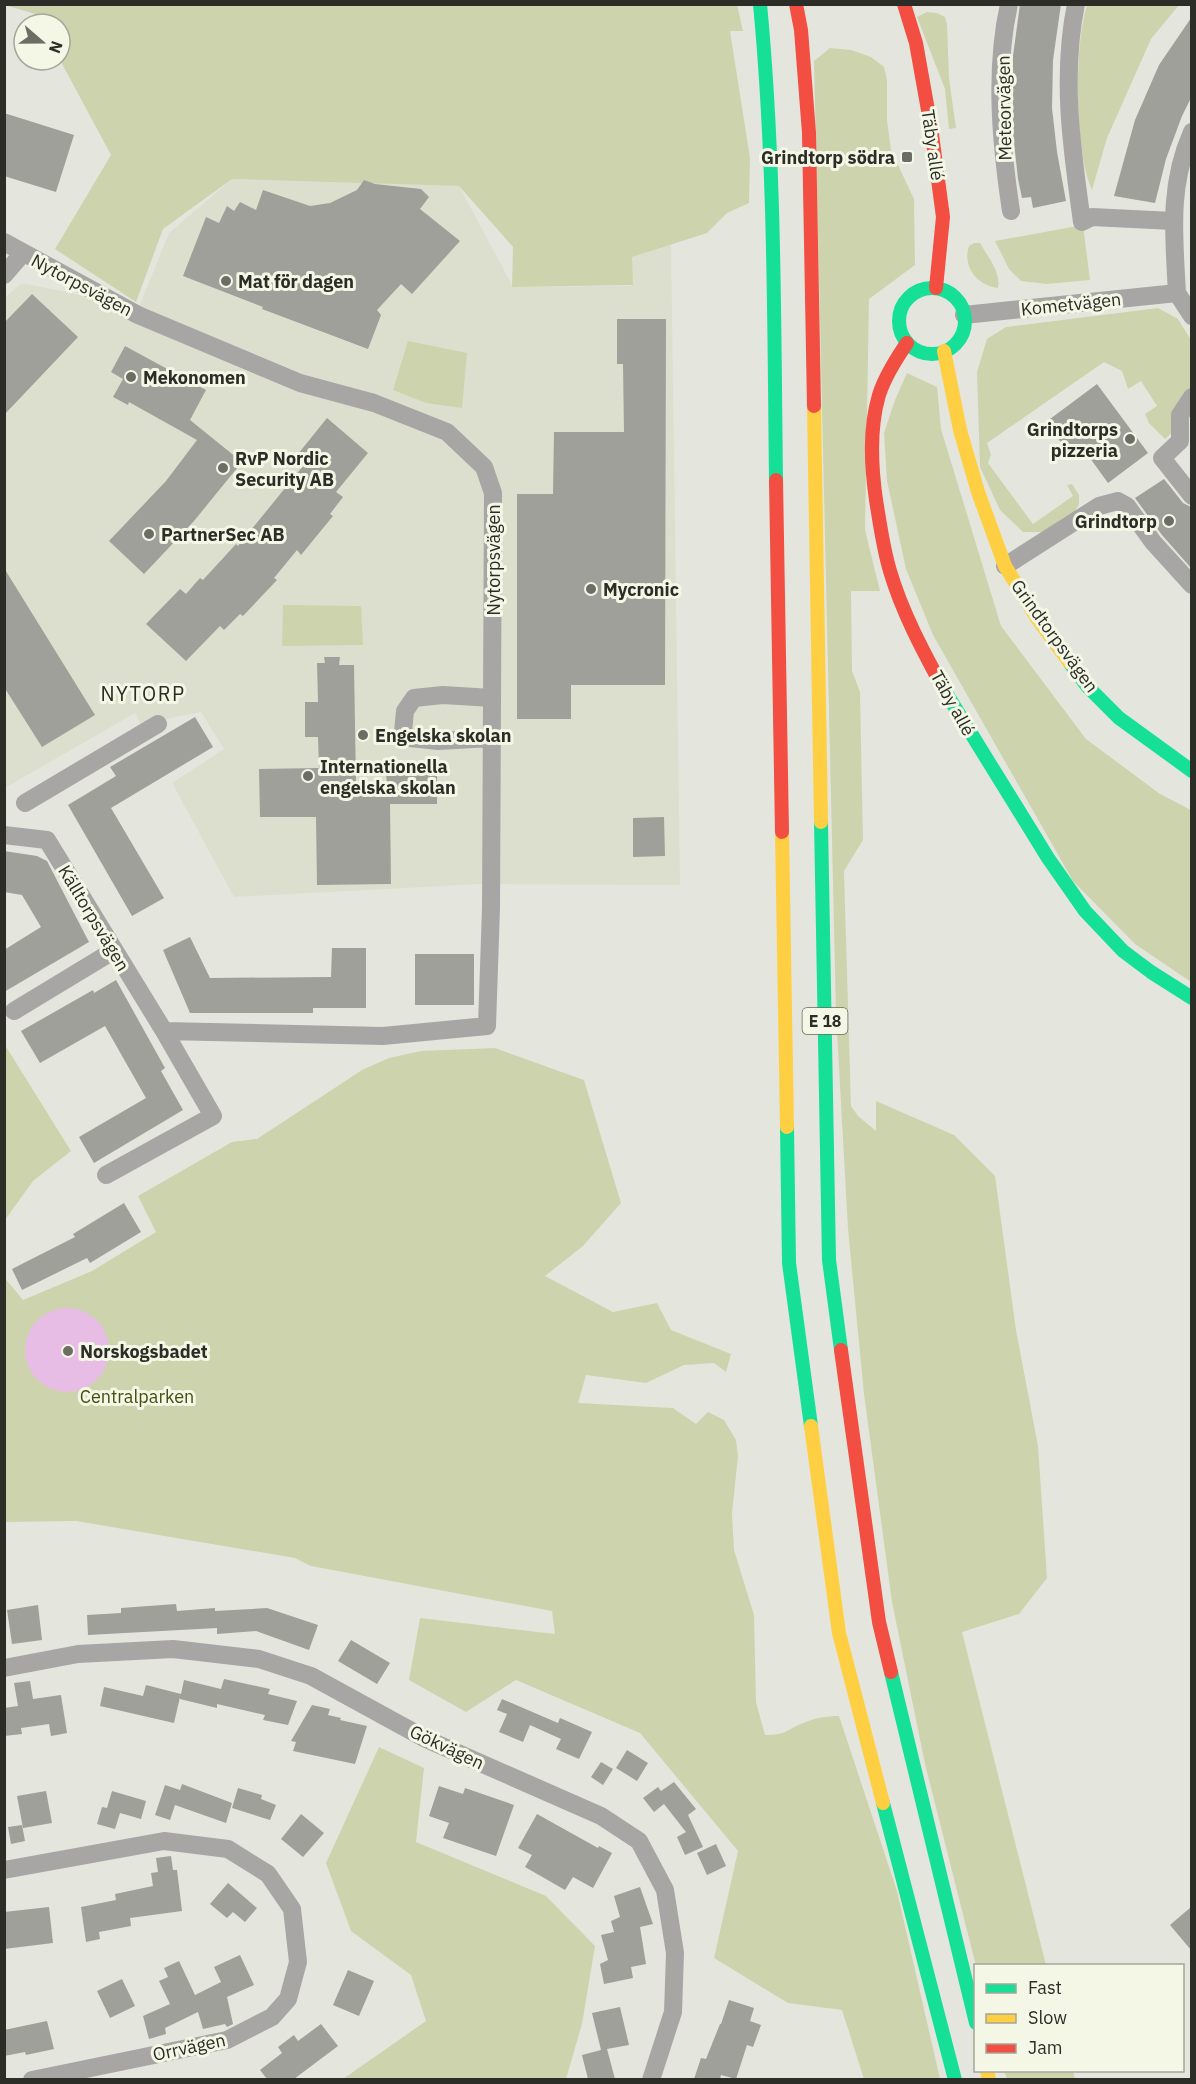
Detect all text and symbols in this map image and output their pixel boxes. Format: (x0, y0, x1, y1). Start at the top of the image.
north arrow (12, 12, 72, 72)
text: N (45, 38, 67, 56)
street label: Meteorvägen (992, 55, 1016, 161)
street label: Täby allé (917, 108, 949, 182)
place label: Grindtorp södra (761, 146, 895, 169)
marker: Grindtorp södra (900, 150, 914, 164)
street label: Nytorpsvägen (27, 249, 137, 321)
place label: Mat för dagen (238, 270, 354, 293)
marker: Mat för dagen (219, 274, 233, 288)
street label: Kometvägen (1020, 287, 1122, 321)
place label: Mekonomen (143, 366, 246, 389)
marker: Mekonomen (124, 370, 138, 384)
place label: Grindtorps pizzeria (1027, 418, 1118, 462)
marker: Grindtorps pizzeria (1123, 432, 1137, 446)
place label: RvP Nordic Security AB (235, 447, 334, 491)
marker: RvP Nordic Security AB (216, 461, 230, 475)
street label: Nytorpsvägen (482, 504, 505, 616)
place label: Grindtorp (1075, 510, 1157, 533)
marker: Grindtorp (1162, 514, 1176, 528)
place label: PartnerSec AB (161, 523, 285, 546)
marker: PartnerSec AB (142, 527, 156, 541)
street label: Grindtorpsvägen (1006, 575, 1104, 697)
place label: Mycronic (603, 578, 679, 601)
marker: Mycronic (584, 582, 598, 596)
street label: Täby allé (926, 666, 980, 740)
district label: NYTORP (100, 680, 186, 707)
place label: Engelska skolan (375, 724, 512, 747)
marker: Engelska skolan (356, 728, 370, 742)
place label: Internationella engelska skolan (320, 755, 456, 799)
marker: Internationella engelska skolan (301, 769, 315, 783)
street label: Källtorpsvägen (53, 861, 135, 975)
road number: E 18 (802, 1008, 848, 1034)
place label: Norskogsbadet (80, 1340, 208, 1363)
marker: Norskogsbadet (61, 1344, 75, 1358)
park label: Centralparken (80, 1385, 194, 1408)
street label: Gökvägen (406, 1720, 488, 1774)
legend (974, 1964, 1184, 2072)
text: Fast (1028, 1976, 1062, 1999)
text: Slow (1028, 2006, 1067, 2029)
street label: Orrvägen (150, 2028, 228, 2066)
text: Jam (1028, 2036, 1063, 2059)

